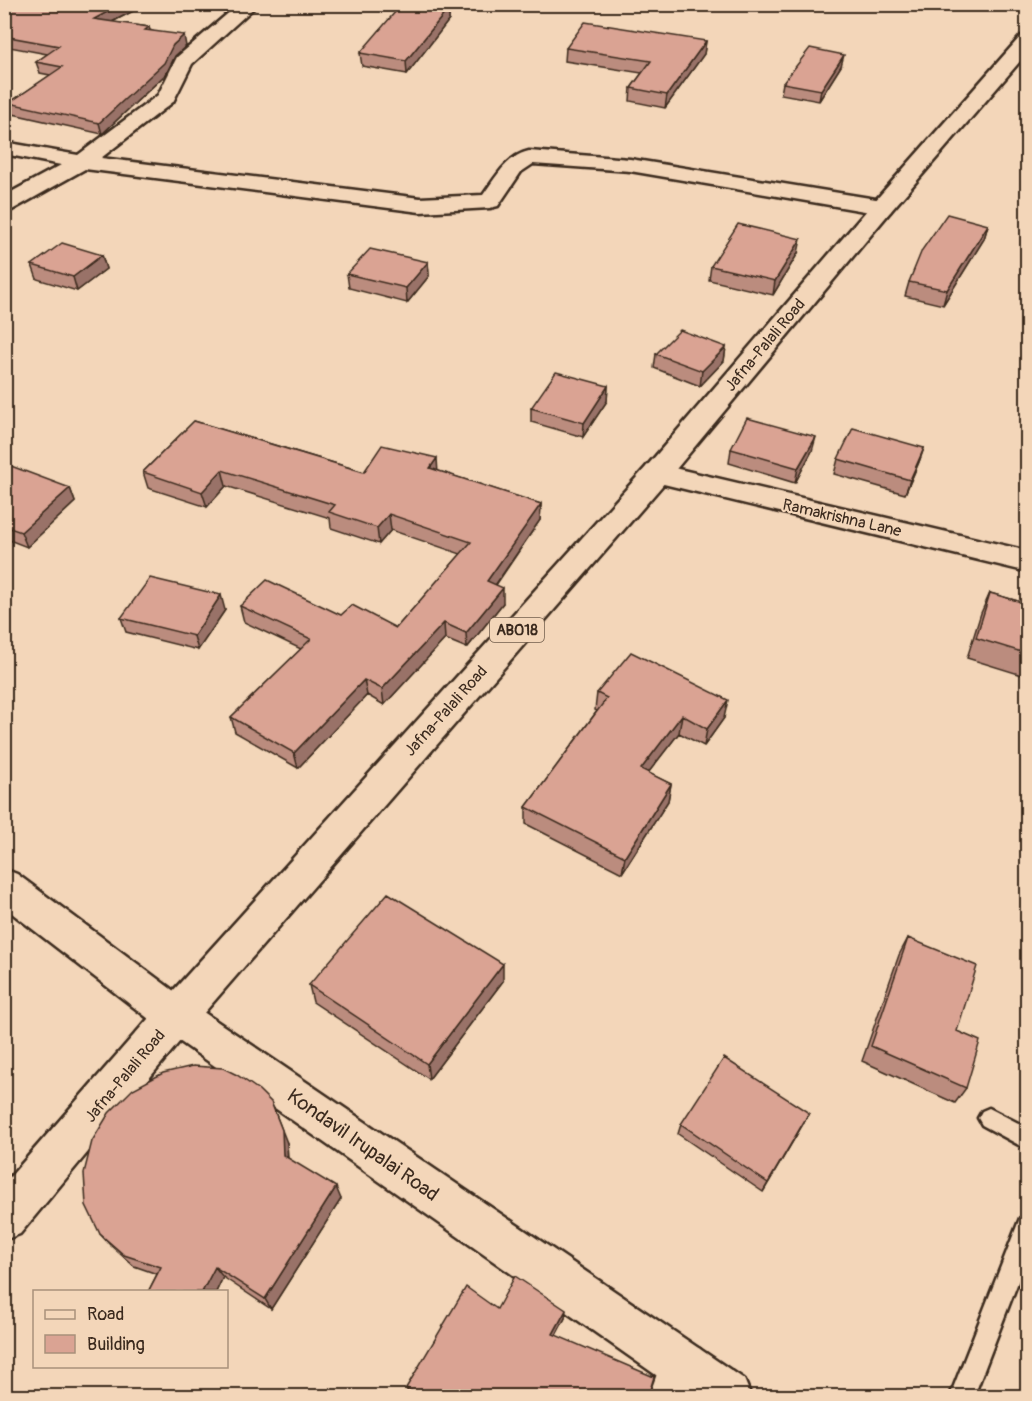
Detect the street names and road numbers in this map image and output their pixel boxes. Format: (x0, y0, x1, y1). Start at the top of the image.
street label: Jafna-Palali Road (720, 295, 810, 395)
street label: Ramakrishna Lane (781, 495, 903, 541)
road number: AB018 (490, 618, 544, 642)
street label: Jafna-Palali Road (400, 662, 492, 760)
street label: Jafna-Palali Road (80, 1026, 170, 1126)
street label: Kondavil Irupalai Road (282, 1083, 444, 1207)

